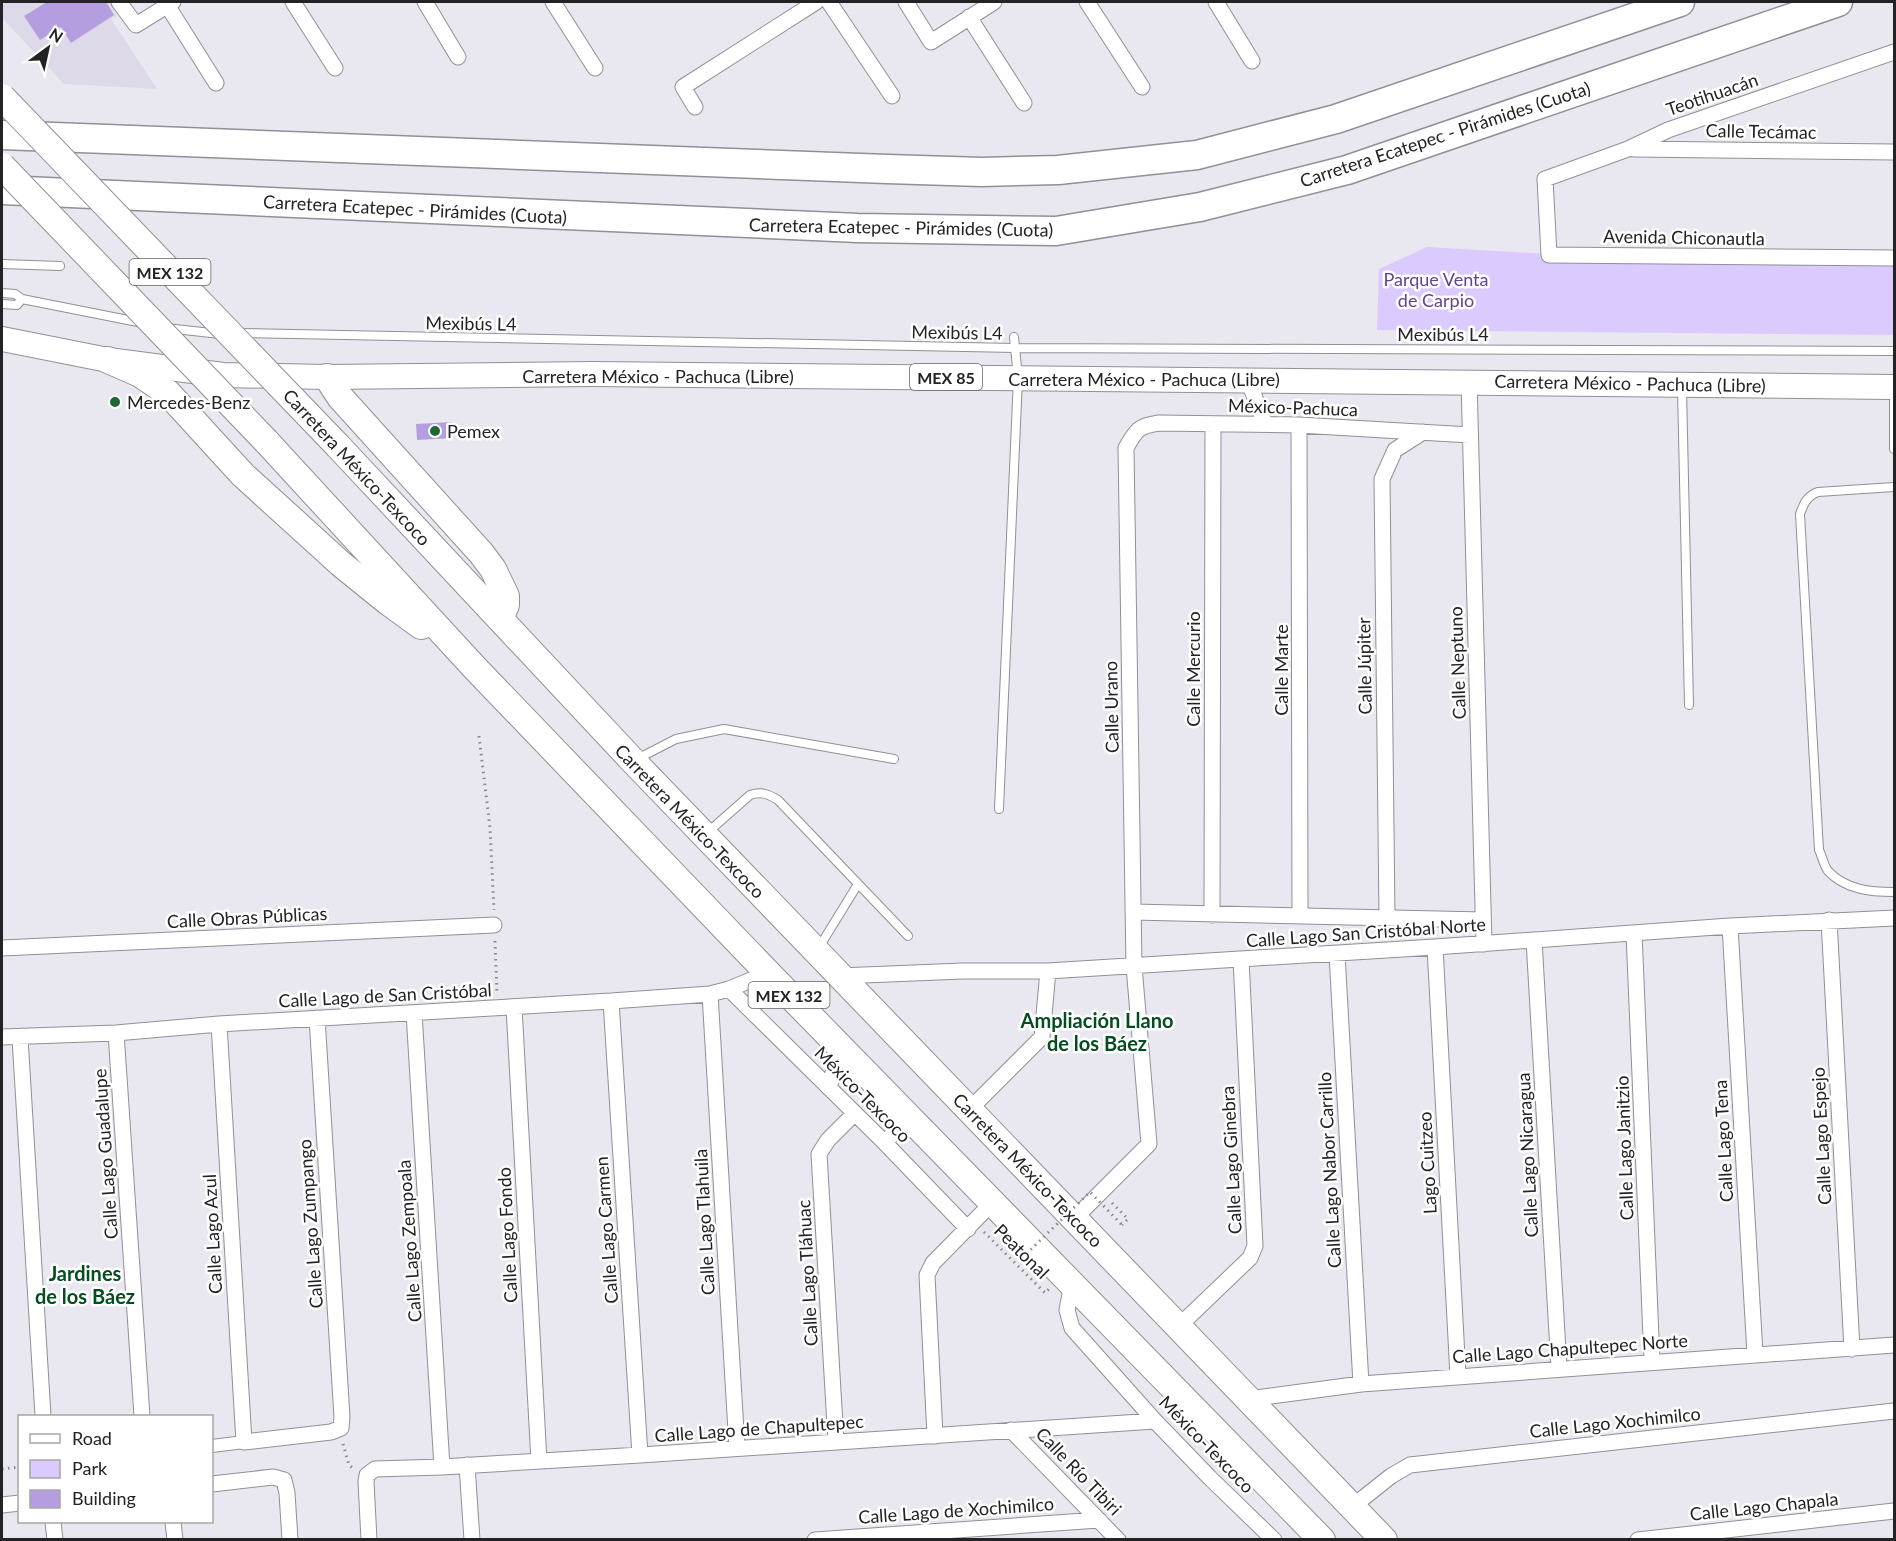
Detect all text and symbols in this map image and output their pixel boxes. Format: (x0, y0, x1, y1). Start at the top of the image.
north arrow (18, 18, 78, 78)
text: N (46, 24, 67, 46)
street label: Teotihuacán (1663, 68, 1761, 120)
street label: Carretera Ecatepec - Pirámides (Cuota) (1297, 77, 1593, 191)
street label: Calle Tecámac (1705, 119, 1817, 143)
street label: Carretera Ecatepec - Pirámides (Cuota) (263, 190, 567, 228)
street label: Carretera Ecatepec - Pirámides (Cuota) (749, 213, 1053, 241)
street label: Avenida Chiconautla (1603, 225, 1765, 249)
road number: MEX 132 (130, 259, 210, 285)
park label: Parque Venta de Carpio (1384, 268, 1488, 311)
street label: Mexibús L4 (425, 311, 517, 335)
street label: Mexibús L4 (911, 320, 1003, 344)
street label: Mexibús L4 (1397, 323, 1489, 345)
road number: MEX 85 (910, 364, 982, 390)
street label: Carretera México - Pachuca (Libre) (522, 365, 794, 387)
street label: Carretera México - Pachuca (Libre) (1008, 368, 1280, 390)
street label: Carretera México - Pachuca (Libre) (1494, 370, 1766, 396)
street label: Carretera México-Texcoco (279, 384, 435, 550)
place label: Mercedes-Benz (127, 391, 250, 413)
street label: México-Pachuca (1228, 394, 1358, 420)
marker: Mercedes-Benz (108, 395, 122, 409)
place label: Pemex (447, 420, 500, 442)
marker: Pemex (428, 424, 442, 438)
street label: Calle Neptuno (1444, 606, 1470, 720)
street label: Calle Mercurio (1182, 611, 1204, 727)
street label: Calle Júpiter (1352, 617, 1376, 715)
street label: Calle Marte (1270, 624, 1292, 716)
street label: Calle Urano (1099, 661, 1123, 753)
street label: Carretera México-Texcoco (611, 739, 769, 903)
street label: Calle Obras Públicas (166, 902, 328, 932)
street label: Calle Lago San Cristóbal Norte (1245, 913, 1487, 951)
street label: Calle Lago de San Cristóbal (278, 978, 492, 1012)
road number: MEX 132 (748, 982, 830, 1008)
district label: Ampliación Llano de los Báez (1020, 1008, 1173, 1055)
street label: México-Texcoco (810, 1041, 916, 1147)
street label: Calle Lago Espejo (1806, 1067, 1836, 1205)
street label: Calle Lago Guadalupe (88, 1068, 122, 1240)
street label: Calle Lago Nabor Carrillo (1313, 1071, 1345, 1269)
street label: Calle Lago Nicaragua (1512, 1072, 1542, 1238)
street label: Calle Lago Janitzio (1610, 1075, 1638, 1221)
street label: Calle Lago Tena (1709, 1079, 1737, 1203)
street label: Calle Lago Ginebra (1216, 1085, 1246, 1235)
street label: Carretera México-Texcoco (949, 1088, 1107, 1252)
street label: Lago Cuitzeo (1413, 1111, 1441, 1215)
street label: Calle Lago Zumpango (293, 1139, 327, 1309)
street label: Calle Lago Tlahuila (689, 1148, 719, 1296)
street label: Calle Lago Carmen (590, 1156, 622, 1304)
street label: Calle Lago Zempoala (392, 1159, 426, 1323)
street label: Calle Lago Fondo (492, 1167, 522, 1303)
street label: Calle Lago Azul (198, 1174, 226, 1294)
street label: Calle Lago Tláhuac (792, 1199, 822, 1347)
street label: Peatonal (990, 1219, 1054, 1283)
district label: Jardines de los Báez (35, 1261, 135, 1308)
street label: Calle Lago Chapultepec Norte (1452, 1329, 1688, 1367)
street label: México-Texcoco (1155, 1391, 1259, 1497)
street label: Calle Lago Xochimilco (1528, 1402, 1702, 1442)
street label: Calle Lago de Chapultepec (654, 1410, 865, 1446)
legend (18, 1415, 213, 1523)
street label: Calle Río Tibiri (1032, 1423, 1126, 1519)
text: Road (72, 1427, 112, 1449)
text: Park (72, 1457, 108, 1479)
text: Building (72, 1487, 136, 1509)
street label: Calle Lago Chapala (1689, 1487, 1839, 1525)
street label: Calle Lago de Xochimilco (857, 1492, 1055, 1528)

